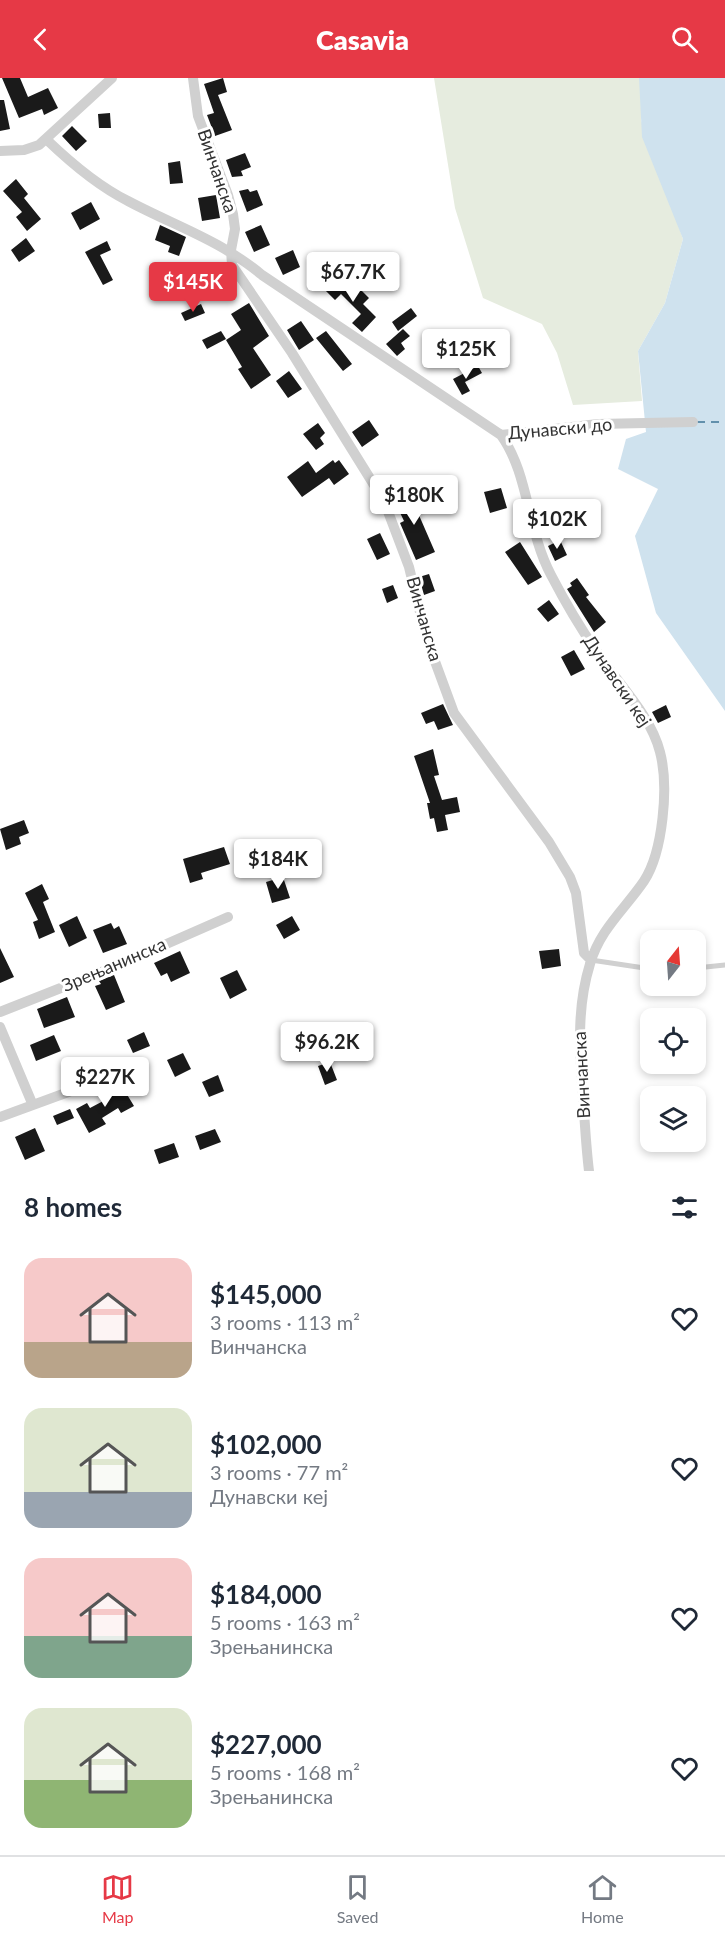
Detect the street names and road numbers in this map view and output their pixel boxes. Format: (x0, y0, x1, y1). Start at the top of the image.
street label: Винчанска (193, 126, 243, 215)
street label: Дунавски до (507, 412, 613, 444)
street label: Винчанска (402, 574, 448, 664)
street label: Дунавски кеј (579, 630, 657, 731)
street label: Зрењанинска (58, 932, 169, 996)
street label: Винчанска (568, 1031, 594, 1119)

